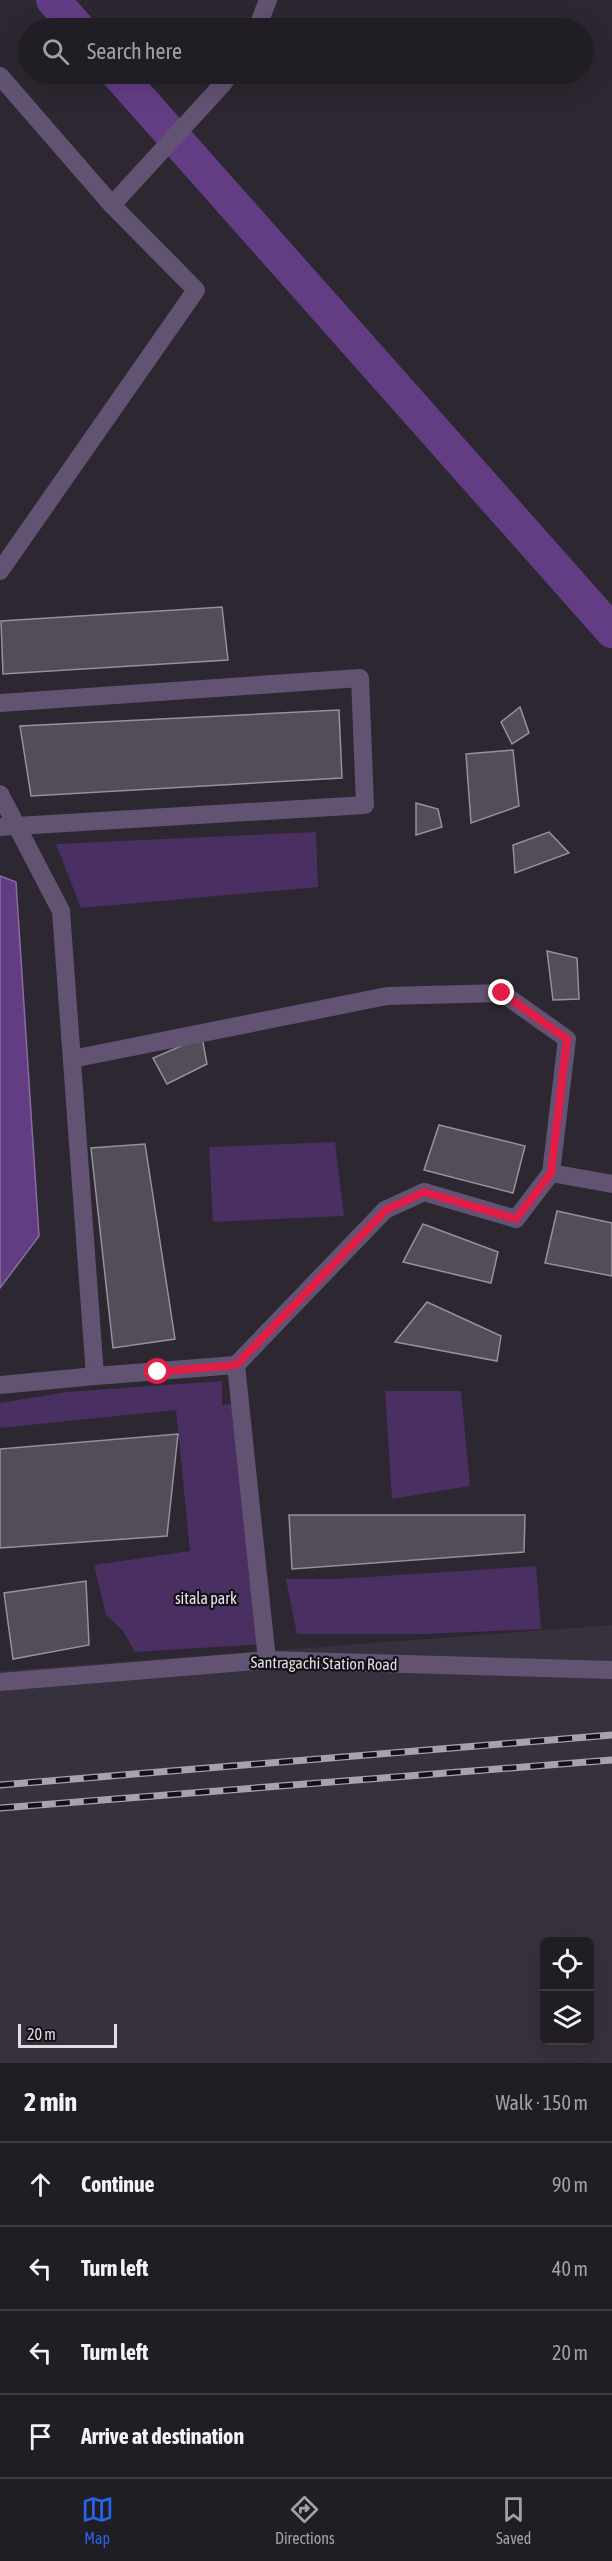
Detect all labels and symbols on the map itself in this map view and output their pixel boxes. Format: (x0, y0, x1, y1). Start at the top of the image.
route end (488, 979, 514, 1005)
route start (144, 1358, 170, 1384)
park label: sitala park (175, 1589, 237, 1608)
street label: Santragachi Station Road (250, 1653, 398, 1674)
scale bar (18, 2021, 117, 2048)

